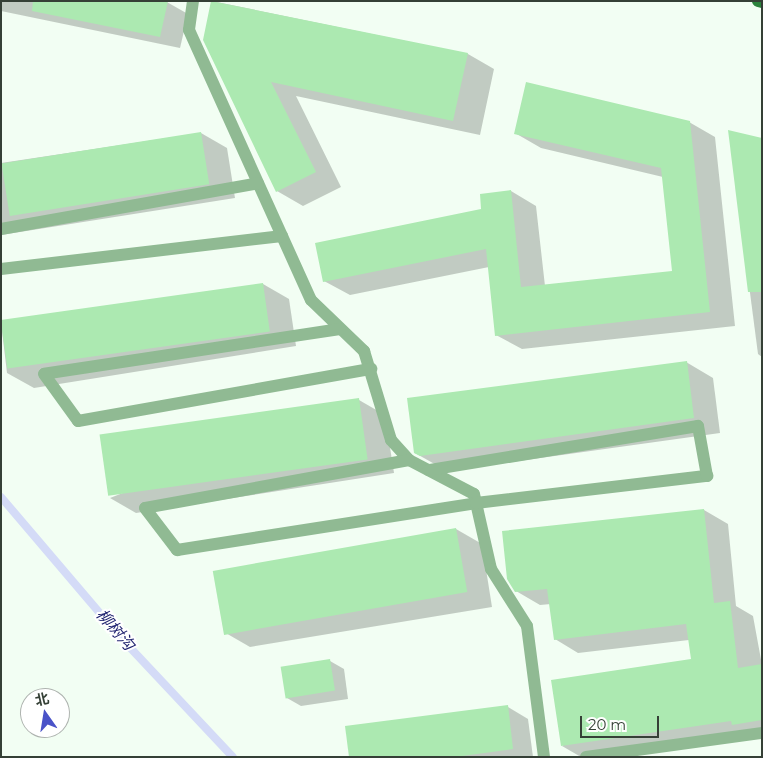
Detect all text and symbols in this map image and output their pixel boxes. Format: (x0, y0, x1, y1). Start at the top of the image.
water label: 柳树沟 (92, 606, 138, 654)
north arrow (20, 688, 70, 738)
text: 北 (33, 689, 51, 710)
scale bar (583, 706, 662, 738)
text: 20 m (588, 715, 626, 734)

